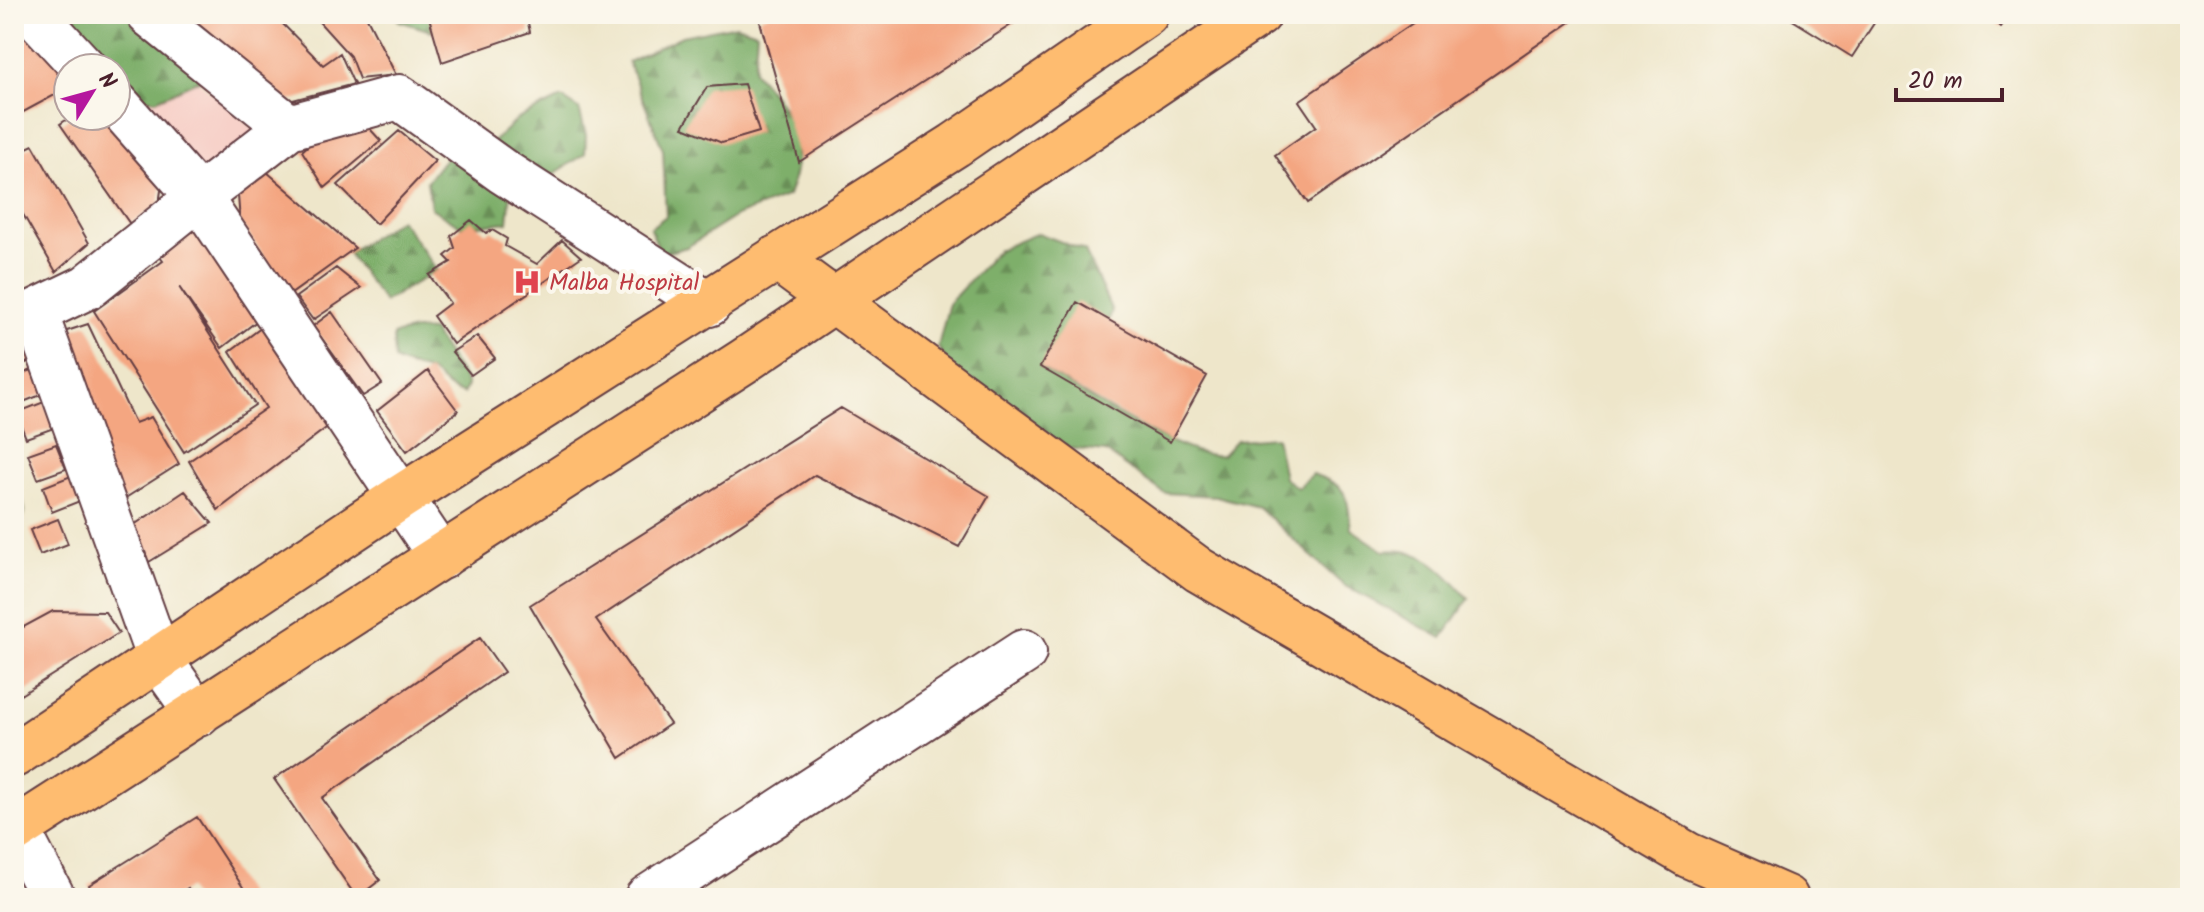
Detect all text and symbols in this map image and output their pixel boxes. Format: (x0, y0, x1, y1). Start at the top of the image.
north arrow (52, 52, 132, 132)
scale bar (1896, 52, 2002, 102)
text: 20 m (1908, 62, 1963, 101)
text: N (88, 65, 124, 98)
place label: Malba Hospital (549, 264, 699, 303)
hospital icon: Malba Hospital (512, 267, 542, 297)

